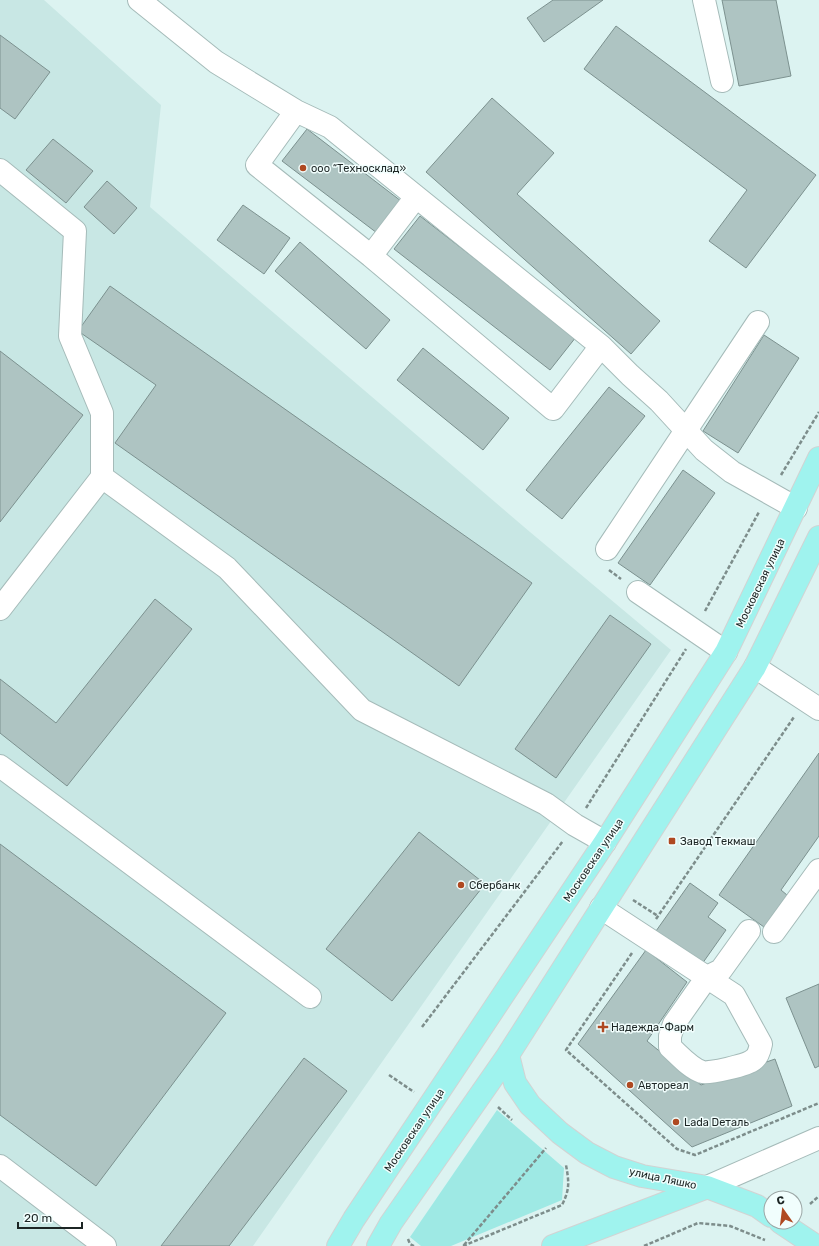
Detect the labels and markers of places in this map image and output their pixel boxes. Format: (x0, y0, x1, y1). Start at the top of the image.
place label: ооо “Техносклад» (311, 162, 406, 175)
marker: ооо “Техносклад» (298, 163, 308, 173)
place label: Завод Текмаш (680, 835, 755, 848)
marker: Завод Текмаш (667, 836, 677, 846)
place label: Сбербанк (469, 879, 521, 892)
marker: Сбербанк (456, 880, 466, 890)
place label: Надежда-Фарм (611, 1021, 694, 1034)
marker: Надежда-Фарм (598, 1022, 608, 1032)
place label: Автореал (638, 1079, 689, 1092)
marker: Автореал (625, 1080, 635, 1090)
place label: Lada Dеталь (684, 1116, 749, 1129)
marker: Lada Dеталь (671, 1117, 681, 1127)

